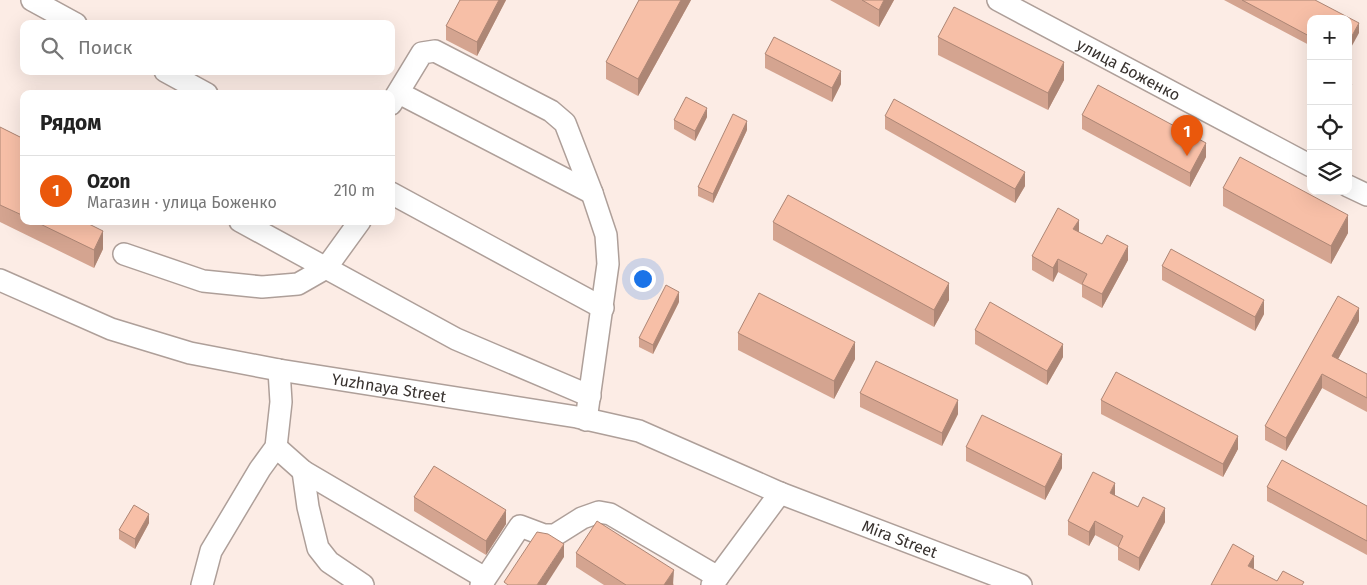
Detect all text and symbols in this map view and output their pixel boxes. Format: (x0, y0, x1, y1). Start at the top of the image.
map controls (1307, 15, 1352, 195)
button: + (1307, 15, 1352, 60)
search box (20, 20, 395, 75)
icon: search (38, 34, 66, 62)
street label: улица Боженко (1074, 34, 1184, 105)
text: Поиск (78, 36, 132, 59)
button: − (1307, 60, 1352, 105)
button: locate (1307, 105, 1352, 150)
text: Рядом (40, 110, 101, 136)
pin: 1 (1171, 115, 1203, 156)
button: layers (1307, 150, 1352, 195)
text: Ozon (87, 170, 131, 193)
text: 1 (52, 181, 60, 200)
text: 210 m (334, 181, 375, 200)
text: Магазин · улица Боженко (87, 193, 277, 212)
your location (630, 266, 656, 292)
street label: Yuzhnaya Street (331, 369, 448, 406)
street label: Mira Street (859, 516, 940, 562)

